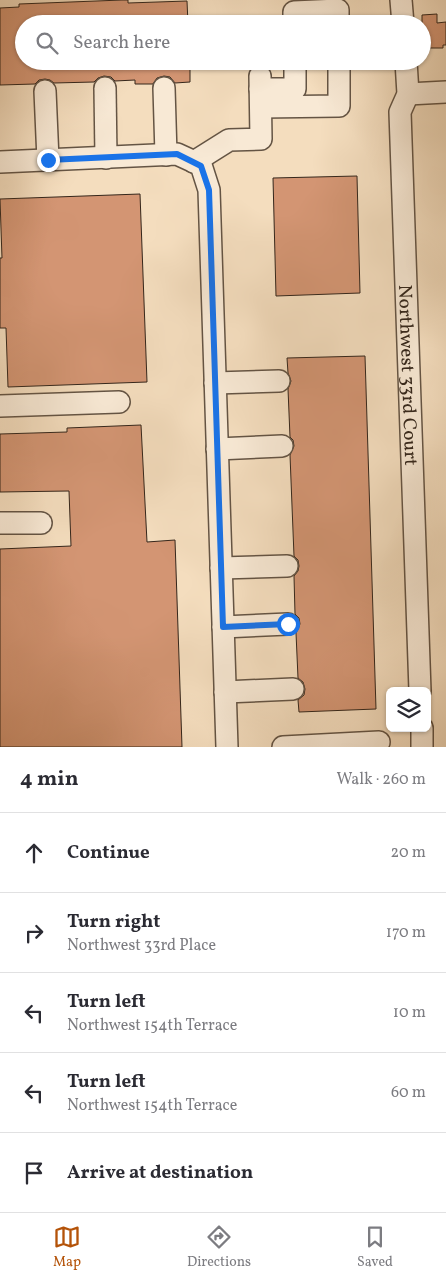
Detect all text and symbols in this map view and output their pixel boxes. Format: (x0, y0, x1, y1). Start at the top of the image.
search box (15, 15, 431, 70)
icon: search (33, 29, 61, 57)
text: Search here (73, 30, 170, 56)
route end (37, 149, 60, 172)
street label: Northwest 33rd Court (391, 284, 423, 467)
route start (277, 613, 300, 636)
map controls (386, 687, 431, 732)
button: layers (386, 687, 431, 732)
text: 4 min (20, 765, 79, 794)
text: Walk · 260 m (336, 769, 426, 791)
icon: ahead (20, 839, 48, 867)
text: Continue (67, 840, 150, 866)
text: 20 m (391, 842, 426, 864)
text: Turn right (67, 909, 160, 935)
icon: right (20, 919, 48, 947)
text: 170 m (386, 922, 426, 944)
text: Northwest 33rd Place (67, 935, 216, 957)
text: Turn left (67, 989, 146, 1015)
icon: left (20, 999, 48, 1027)
text: 10 m (393, 1002, 426, 1024)
text: Northwest 154th Terrace (67, 1015, 237, 1037)
text: Turn left (67, 1069, 146, 1095)
icon: left (20, 1079, 48, 1107)
text: 60 m (391, 1082, 426, 1104)
text: Northwest 154th Terrace (67, 1095, 237, 1117)
icon: arrive (20, 1159, 48, 1187)
text: Arrive at destination (67, 1160, 253, 1186)
tab: Map (53, 1223, 81, 1272)
tab: Directions (187, 1223, 251, 1272)
tab: Saved (357, 1223, 393, 1272)

